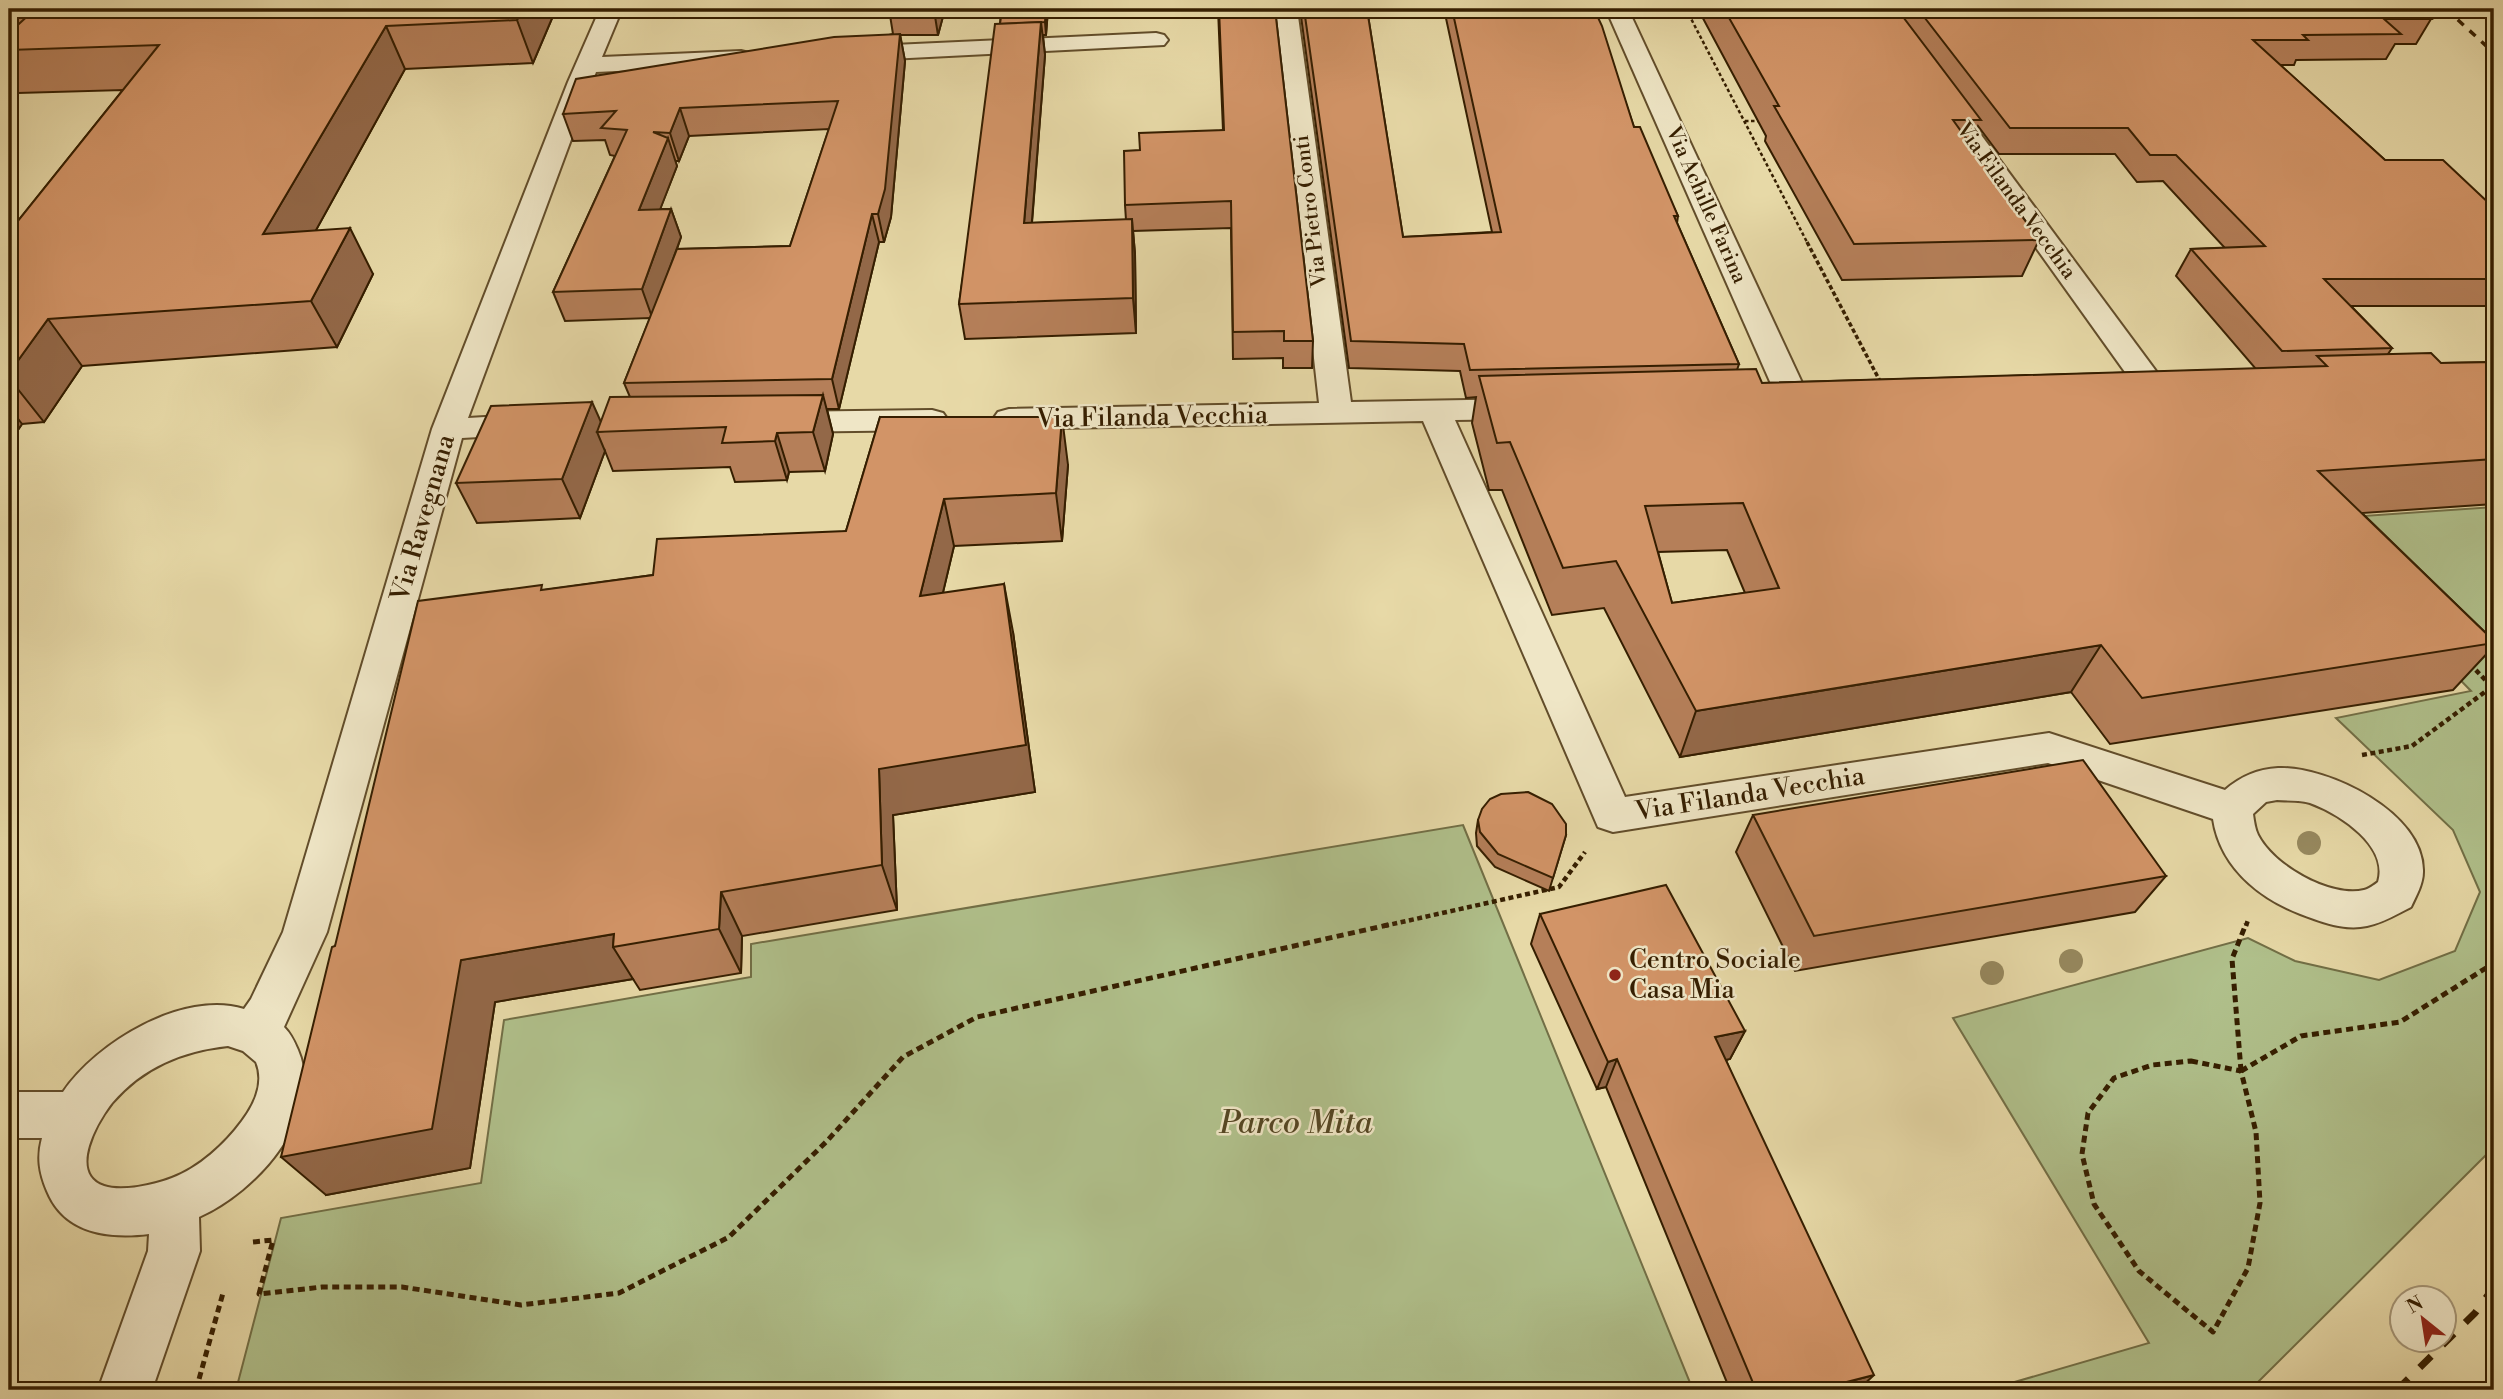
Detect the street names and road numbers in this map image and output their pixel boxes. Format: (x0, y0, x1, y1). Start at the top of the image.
street label: Via Filanda Vecchia (1950, 117, 2082, 285)
street label: Via Achille Farina (1659, 121, 1752, 288)
street label: Via Pietro Conti (1289, 133, 1333, 290)
street label: Via Filanda Vecchia (1035, 399, 1269, 435)
street label: Via Ravegnana (384, 430, 462, 606)
street label: Via Filanda Vecchia (1632, 760, 1868, 828)

